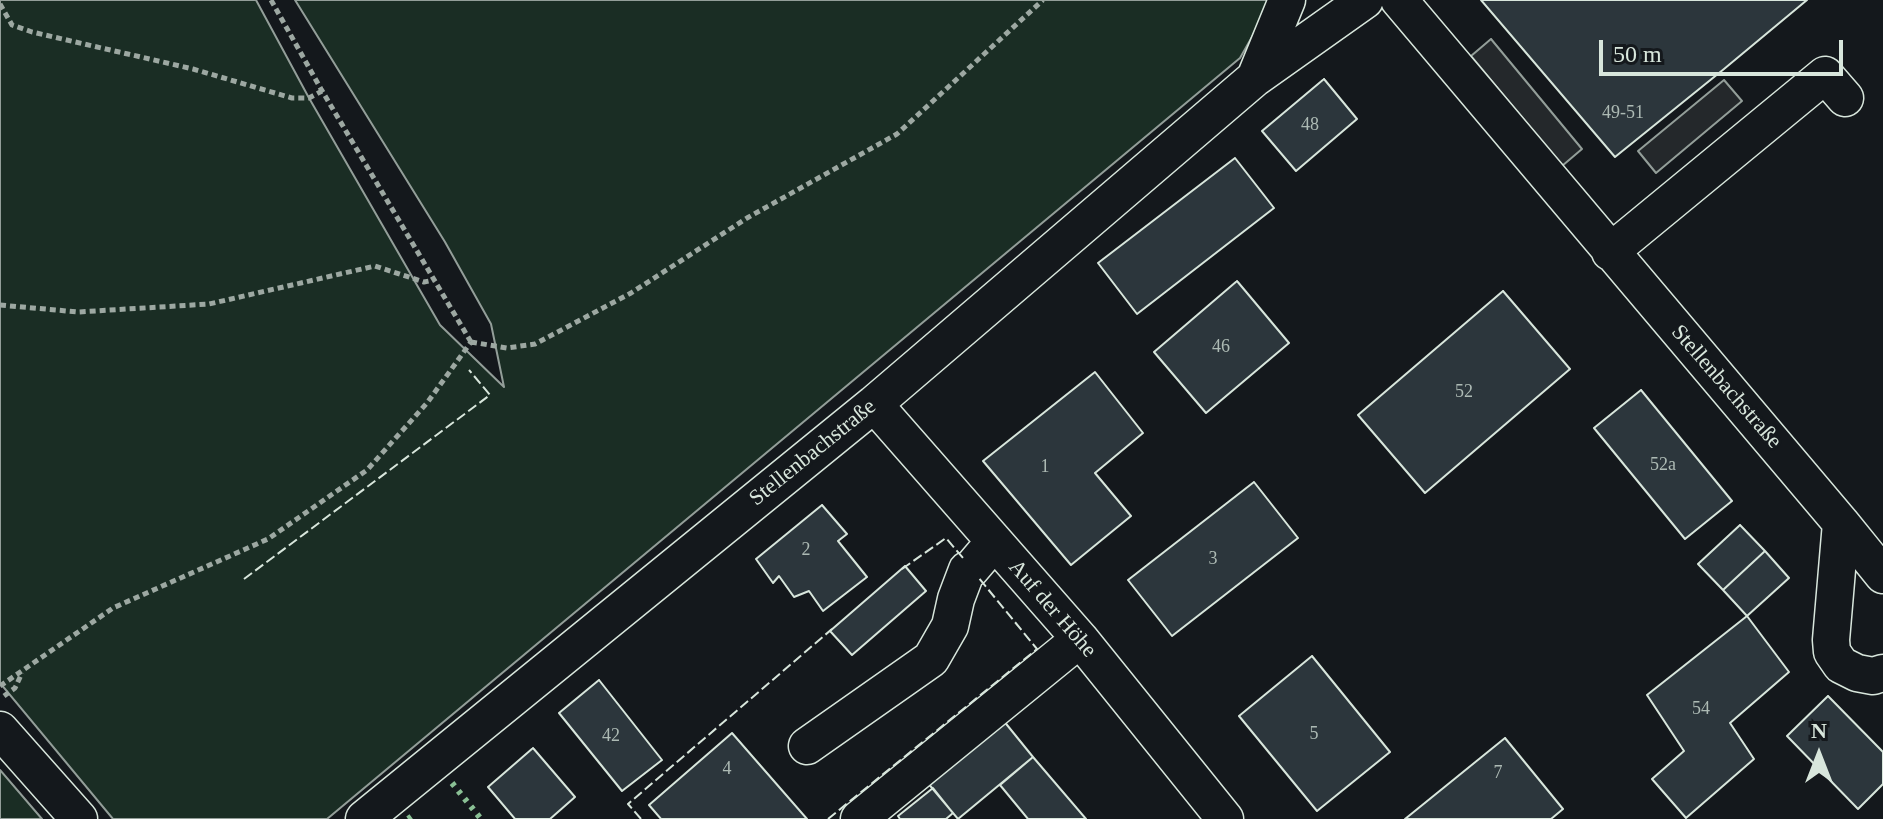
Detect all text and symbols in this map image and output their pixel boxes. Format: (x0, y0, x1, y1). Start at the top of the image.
scale bar (1603, 24, 1847, 74)
text: 50 m (1613, 41, 1662, 67)
house number: 49-51 (1602, 102, 1644, 124)
house number: 48 (1301, 114, 1319, 136)
street label: Stellenbachstraße (1665, 320, 1787, 454)
house number: 46 (1212, 336, 1230, 358)
house number: 52 (1455, 381, 1473, 403)
street label: Stellenbachstraße (744, 394, 882, 512)
house number: 52a (1650, 454, 1676, 476)
house number: 1 (1040, 456, 1050, 478)
house number: 2 (802, 539, 810, 561)
house number: 3 (1208, 548, 1218, 570)
street label: Auf der Höhe (1002, 555, 1102, 663)
house number: 54 (1692, 698, 1710, 720)
north arrow (1779, 715, 1859, 795)
text: N (1811, 718, 1827, 743)
house number: 5 (1310, 723, 1318, 745)
house number: 42 (602, 725, 620, 747)
house number: 4 (722, 758, 732, 780)
house number: 7 (1494, 762, 1502, 784)

